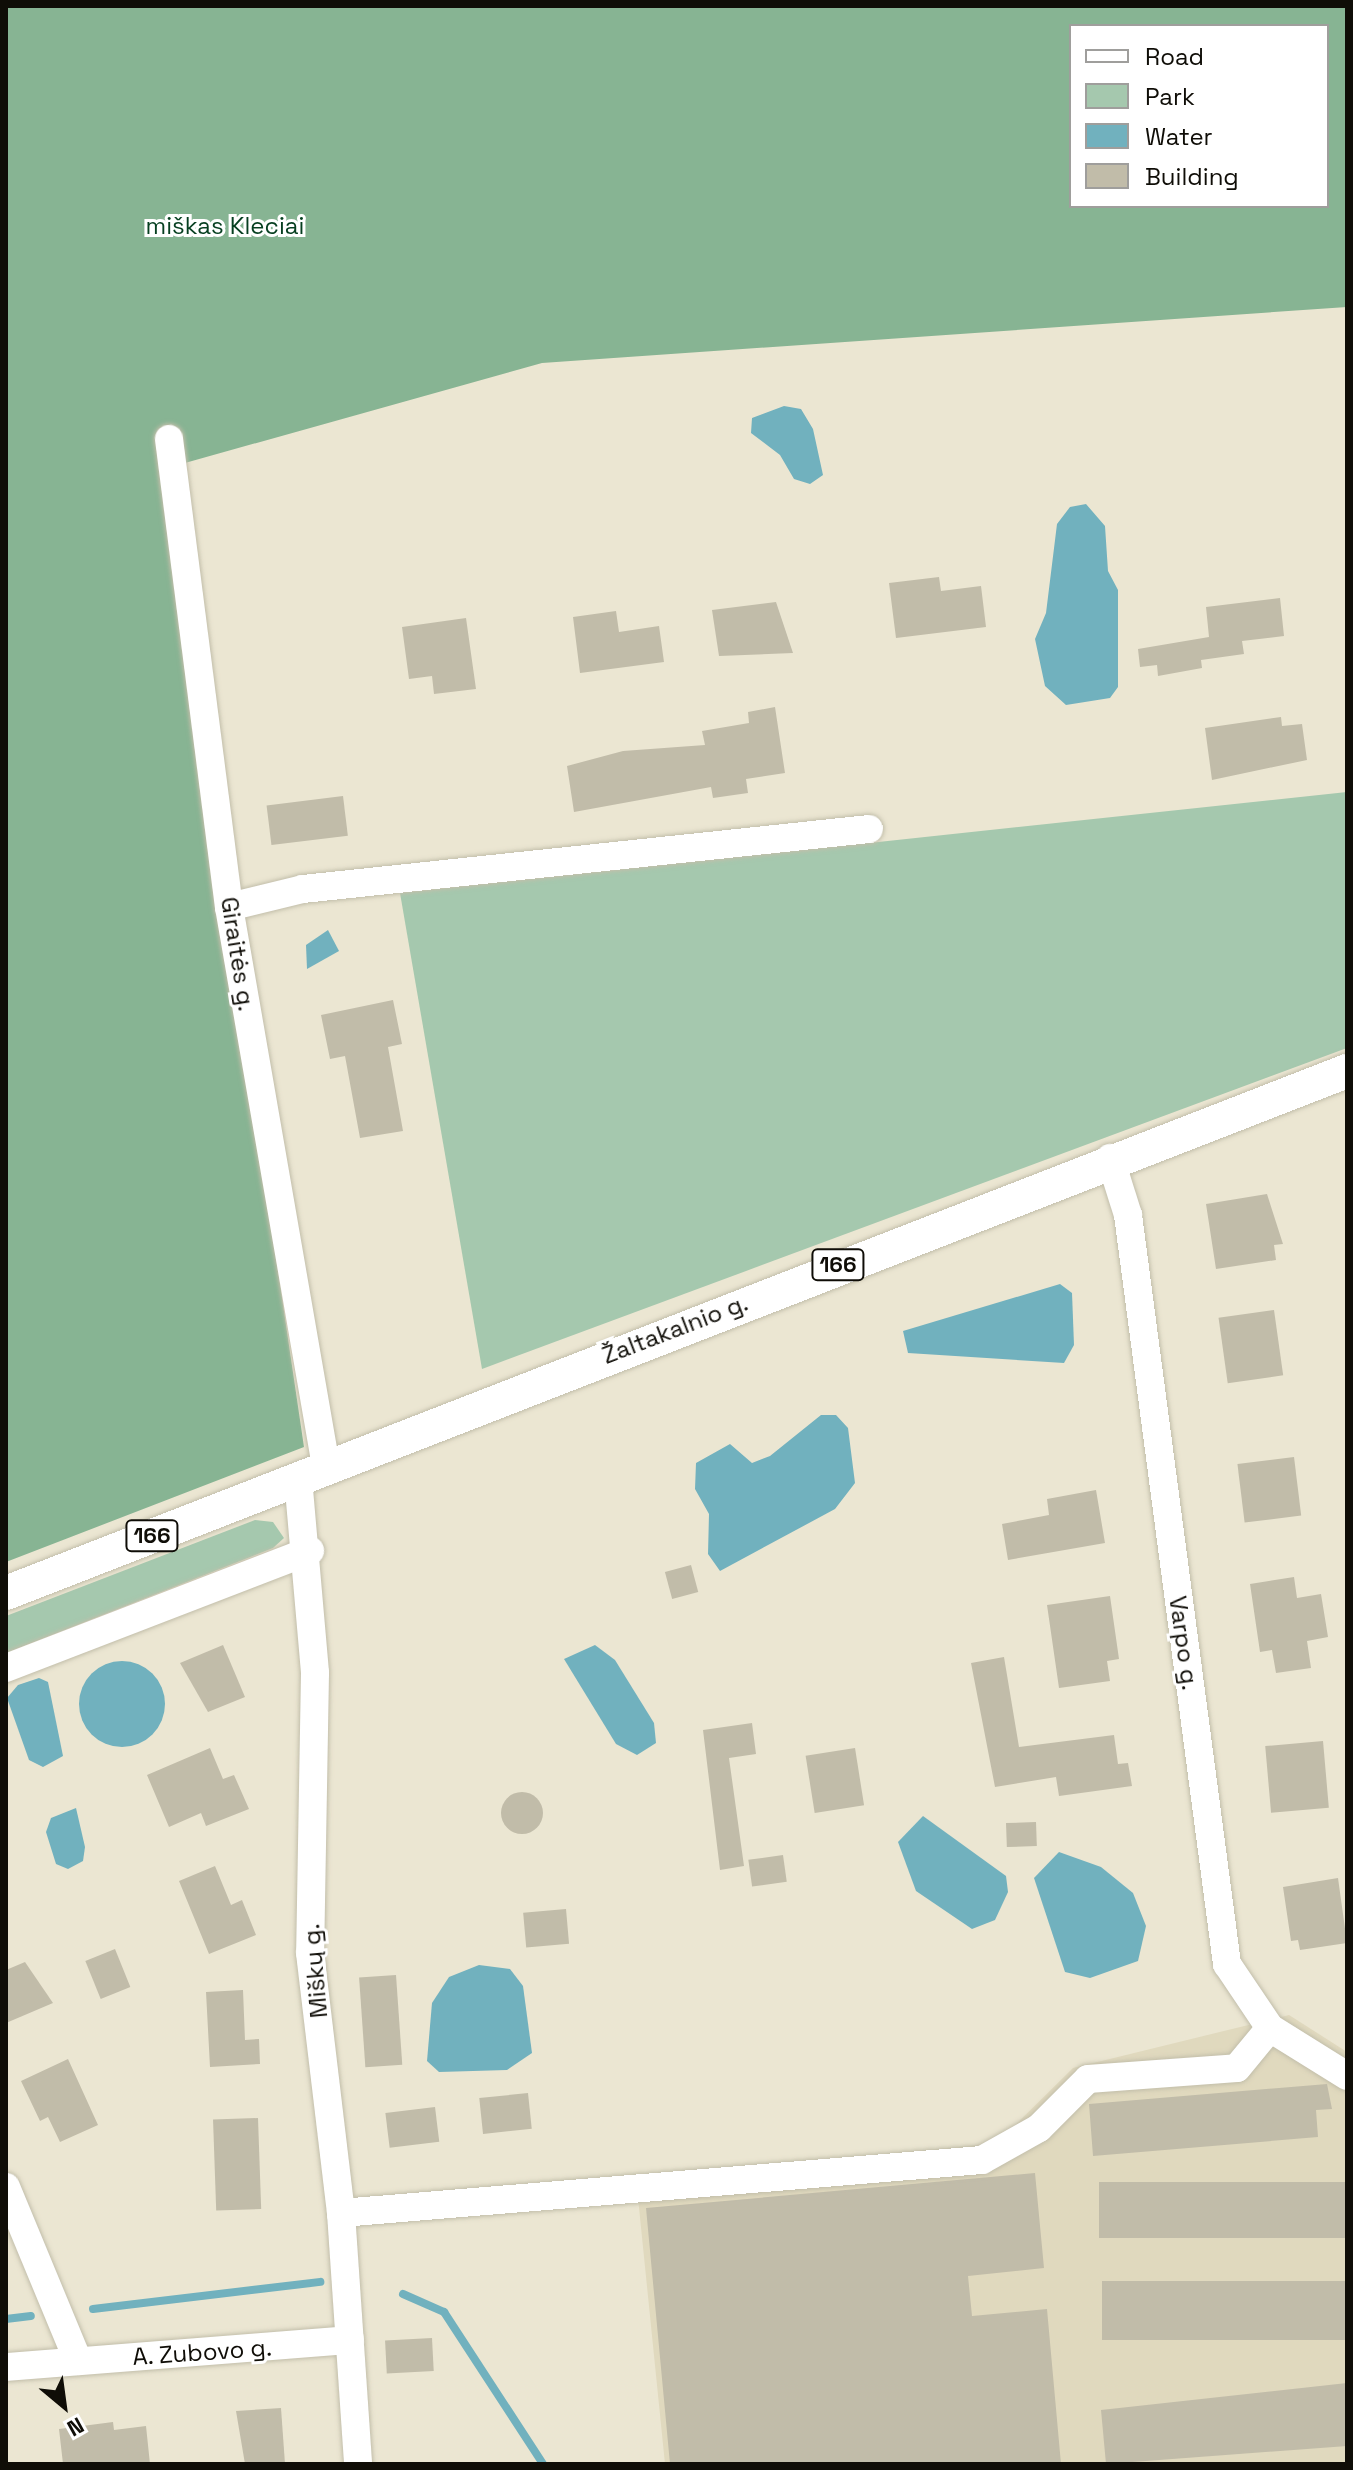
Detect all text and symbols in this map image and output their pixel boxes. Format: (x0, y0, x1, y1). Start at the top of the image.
legend (1069, 24, 1329, 208)
text: Road (1145, 41, 1204, 72)
text: Park (1145, 81, 1195, 112)
text: Water (1145, 121, 1213, 152)
text: Building (1145, 161, 1239, 192)
park label: miškas Kleciai (146, 212, 304, 240)
street label: Giraitės g. (215, 895, 261, 1013)
road number: 166 (810, 1247, 866, 1283)
street label: Žaltakalnio g. (598, 1288, 752, 1370)
road number: 166 (124, 1518, 180, 1554)
street label: Varpo g. (1163, 1594, 1205, 1692)
street label: Miškų g. (297, 1923, 333, 2019)
street label: A. Zubovo g. (131, 2333, 273, 2371)
north arrow (24, 2366, 104, 2446)
text: N (62, 2411, 89, 2443)

